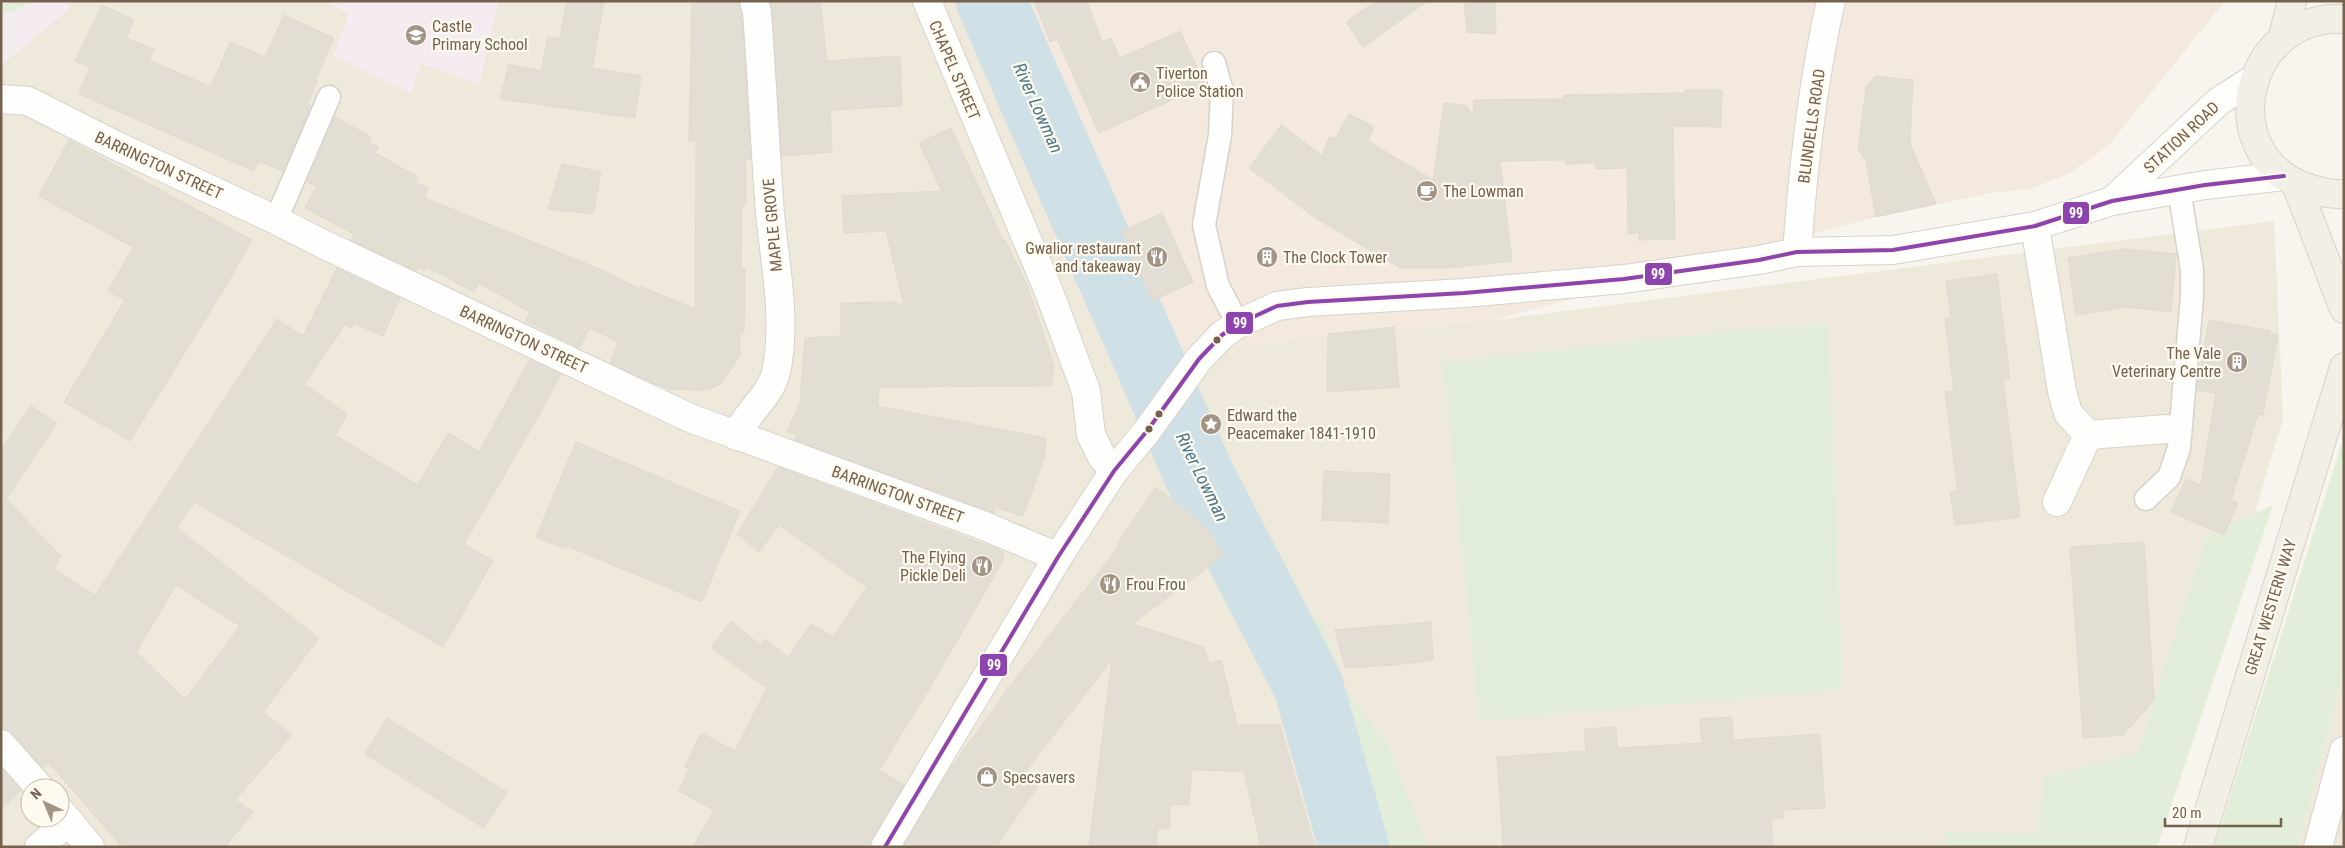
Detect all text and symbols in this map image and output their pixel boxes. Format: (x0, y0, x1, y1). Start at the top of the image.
place label: Castle Primary School (432, 17, 528, 54)
street label: CHAPEL STREET (925, 18, 984, 123)
school or university icon: Castle Primary School (404, 23, 428, 47)
water label: River Lowman (1009, 59, 1068, 156)
place label: Tiverton Police Station (1156, 64, 1244, 101)
street label: BLUNDELLS ROAD (1794, 68, 1829, 185)
public building icon: Tiverton Police Station (1128, 70, 1152, 94)
street label: STATION ROAD (2140, 98, 2223, 177)
street label: BARRINGTON STREET (92, 127, 226, 203)
street label: MAPLE GROVE (759, 177, 786, 273)
cafe icon: The Lowman (1415, 179, 1439, 203)
place label: The Lowman (1443, 182, 1524, 201)
line badge: 99 (2062, 201, 2090, 225)
text: 99 (2069, 205, 2083, 221)
place label: Gwalior restaurant and takeaway (1025, 239, 1141, 276)
restaurant icon: Gwalior restaurant and takeaway (1145, 245, 1169, 269)
building icon: The Clock Tower (1255, 245, 1279, 269)
place label: The Clock Tower (1283, 248, 1387, 267)
line badge: 99 (1644, 262, 1673, 286)
text: 99 (1651, 266, 1665, 282)
street label: BARRINGTON STREET (457, 301, 591, 377)
line badge: 99 (1225, 311, 1254, 335)
text: 99 (1233, 315, 1247, 331)
unlabelled marker (1212, 335, 1222, 345)
place label: The Vale Veterinary Centre (2112, 344, 2221, 381)
building icon: The Vale Veterinary Centre (2225, 350, 2249, 374)
place label: Edward the Peacemaker 1841-1910 (1227, 406, 1376, 443)
unlabelled marker (1154, 409, 1164, 419)
place icon: Edward the Peacemaker 1841-1910 (1199, 412, 1223, 436)
unlabelled marker (1144, 424, 1154, 434)
water label: River Lowman (1172, 429, 1233, 525)
street label: BARRINGTON STREET (829, 462, 966, 527)
street label: GREAT WESTERN WAY (2241, 536, 2300, 678)
place label: The Flying Pickle Deli (900, 548, 966, 585)
restaurant icon: The Flying Pickle Deli (970, 554, 994, 578)
restaurant icon: Frou Frou (1098, 572, 1122, 596)
place label: Frou Frou (1126, 575, 1186, 594)
line badge: 99 (979, 653, 1008, 677)
text: 99 (987, 657, 1001, 673)
shop icon: Specsavers (975, 765, 999, 789)
place label: Specsavers (1003, 768, 1075, 787)
north arrow (20, 778, 70, 828)
text: N (27, 785, 45, 802)
scale bar (2165, 796, 2281, 828)
text: 20 m (2172, 804, 2202, 822)

